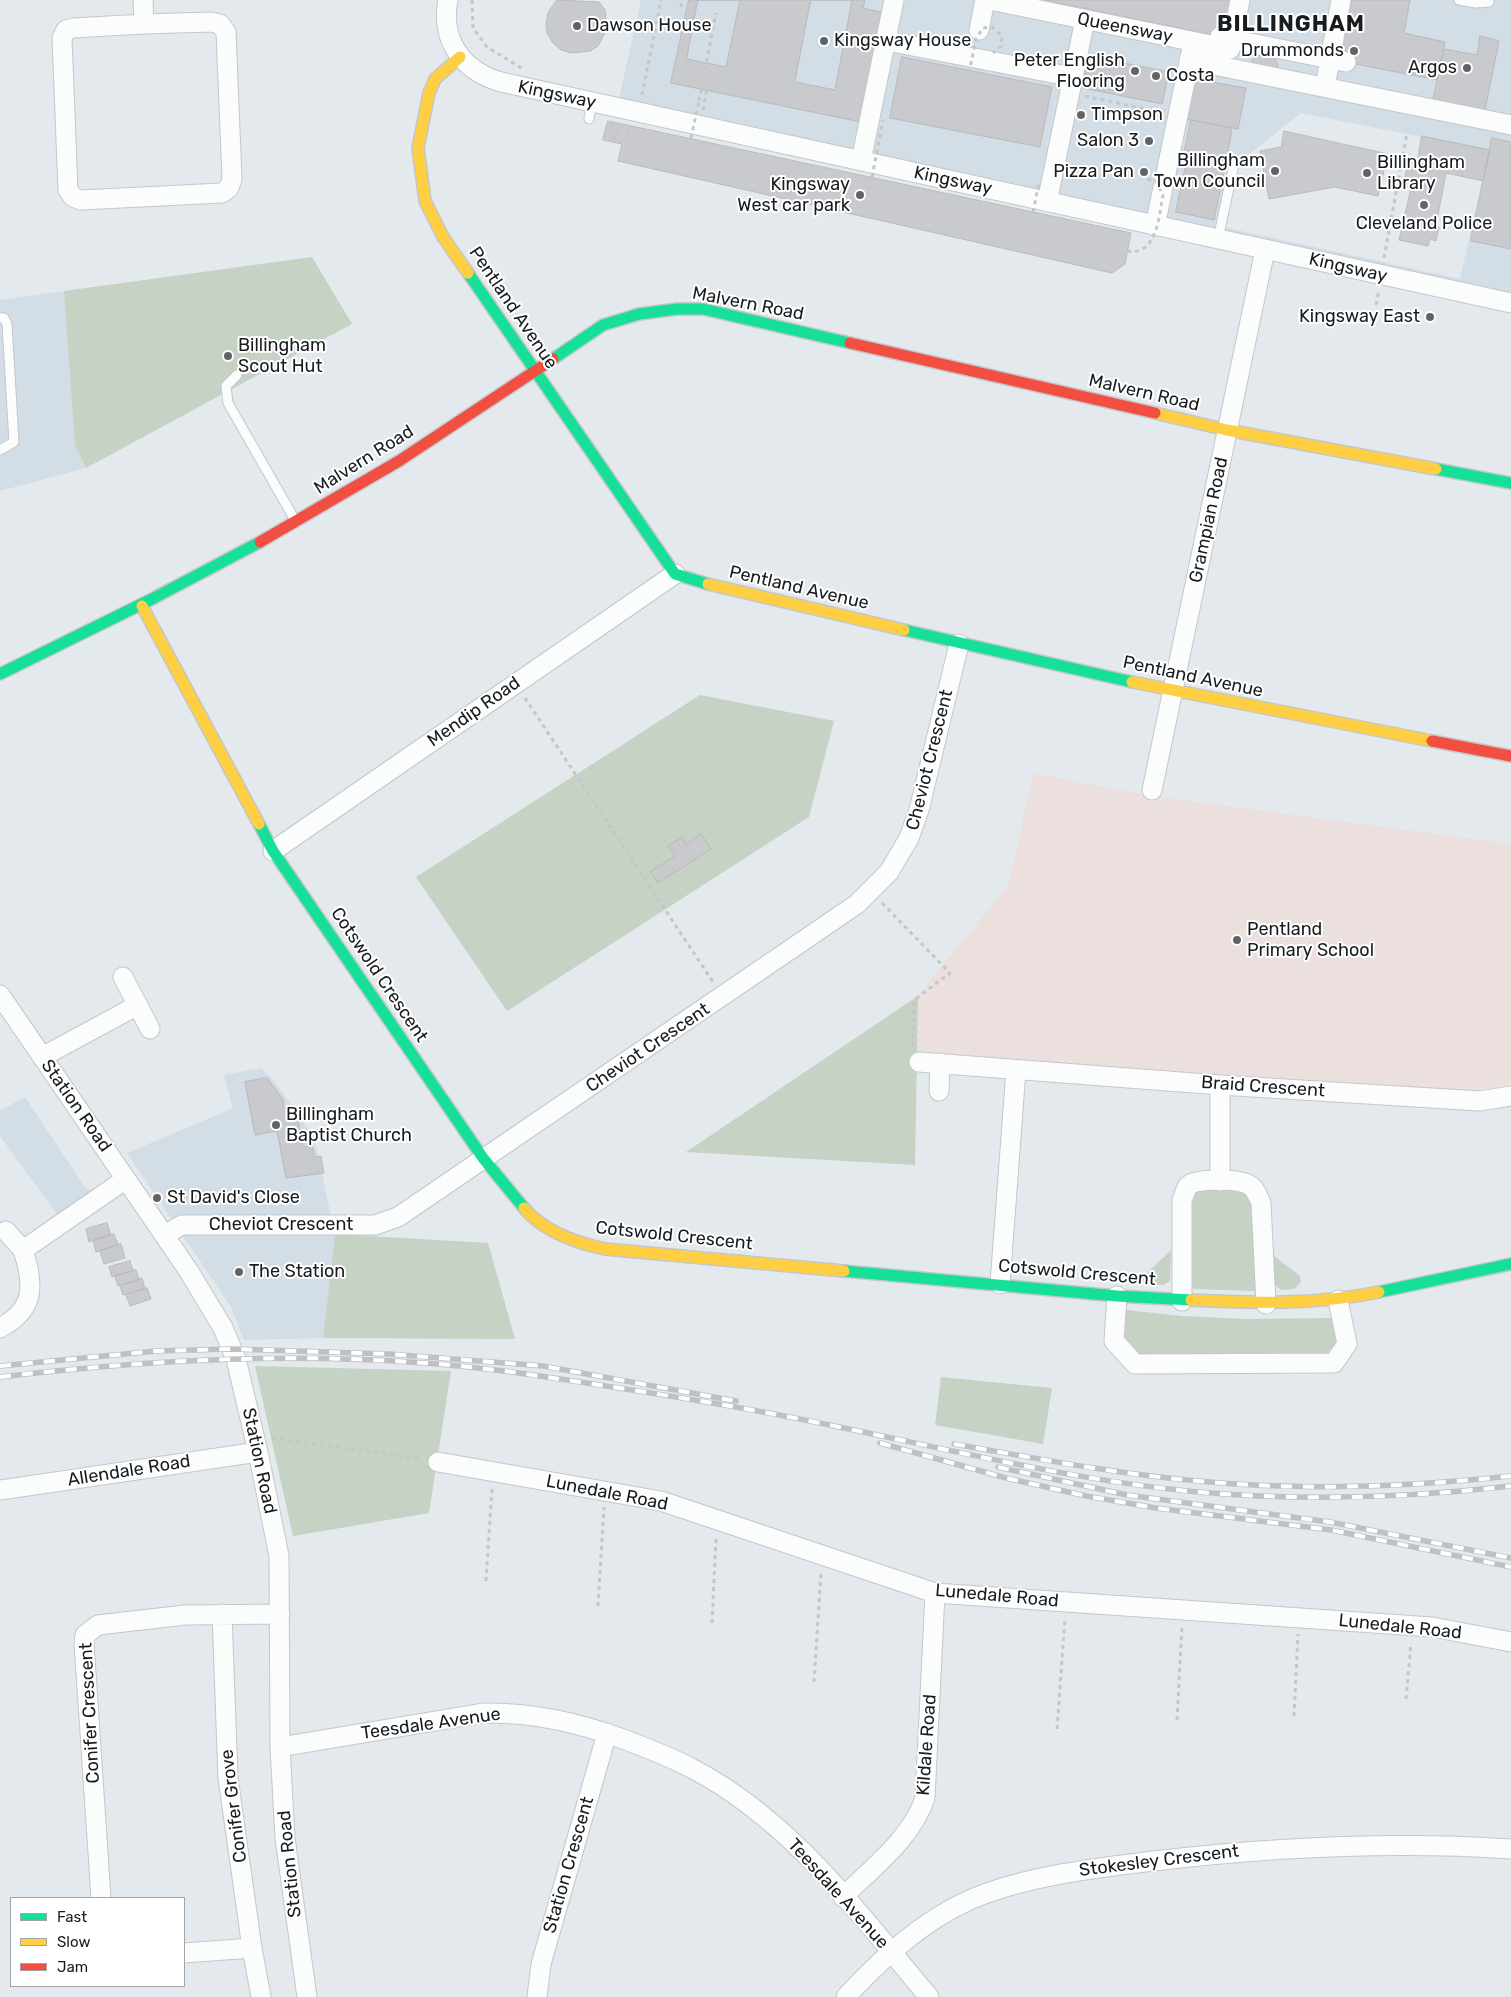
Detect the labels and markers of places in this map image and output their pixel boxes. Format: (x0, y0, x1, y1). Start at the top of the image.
place label: Dawson House (587, 15, 712, 37)
marker: Dawson House (571, 20, 583, 32)
place label: Kingsway House (834, 30, 971, 52)
marker: Kingsway House (818, 35, 830, 47)
place label: Drummonds (1241, 40, 1344, 62)
marker: Drummonds (1348, 45, 1360, 57)
place label: Peter English Flooring (1014, 50, 1125, 92)
place label: Argos (1408, 57, 1457, 79)
marker: Argos (1461, 62, 1473, 74)
marker: Peter English Flooring (1129, 65, 1141, 77)
place label: Costa (1166, 65, 1214, 87)
marker: Costa (1150, 70, 1162, 82)
place label: Timpson (1091, 104, 1163, 126)
marker: Timpson (1075, 109, 1087, 121)
place label: Salon 3 (1077, 130, 1139, 152)
marker: Salon 3 (1143, 135, 1155, 147)
place label: Billingham Town Council (1154, 150, 1265, 192)
place label: Billingham Library (1377, 152, 1465, 194)
place label: Pizza Pan (1053, 161, 1134, 183)
marker: Billingham Town Council (1269, 165, 1281, 177)
marker: Pizza Pan (1138, 166, 1150, 178)
marker: Billingham Library (1361, 167, 1373, 179)
place label: Kingsway West car park (737, 174, 850, 216)
marker: Kingsway West car park (854, 189, 866, 201)
marker: Cleveland Police (1418, 199, 1430, 211)
place label: Cleveland Police (1356, 213, 1492, 235)
place label: Kingsway East (1299, 306, 1420, 328)
marker: Kingsway East (1424, 311, 1436, 323)
place label: Billingham Scout Hut (238, 335, 326, 378)
marker: Billingham Scout Hut (222, 350, 234, 362)
place label: Pentland Primary School (1247, 919, 1374, 962)
marker: Pentland Primary School (1231, 934, 1243, 946)
place label: Billingham Baptist Church (286, 1104, 412, 1146)
marker: Billingham Baptist Church (270, 1119, 282, 1131)
place label: St David's Close (167, 1187, 300, 1209)
marker: St David's Close (151, 1192, 163, 1204)
place label: The Station (249, 1261, 345, 1283)
marker: The Station (233, 1266, 245, 1278)

